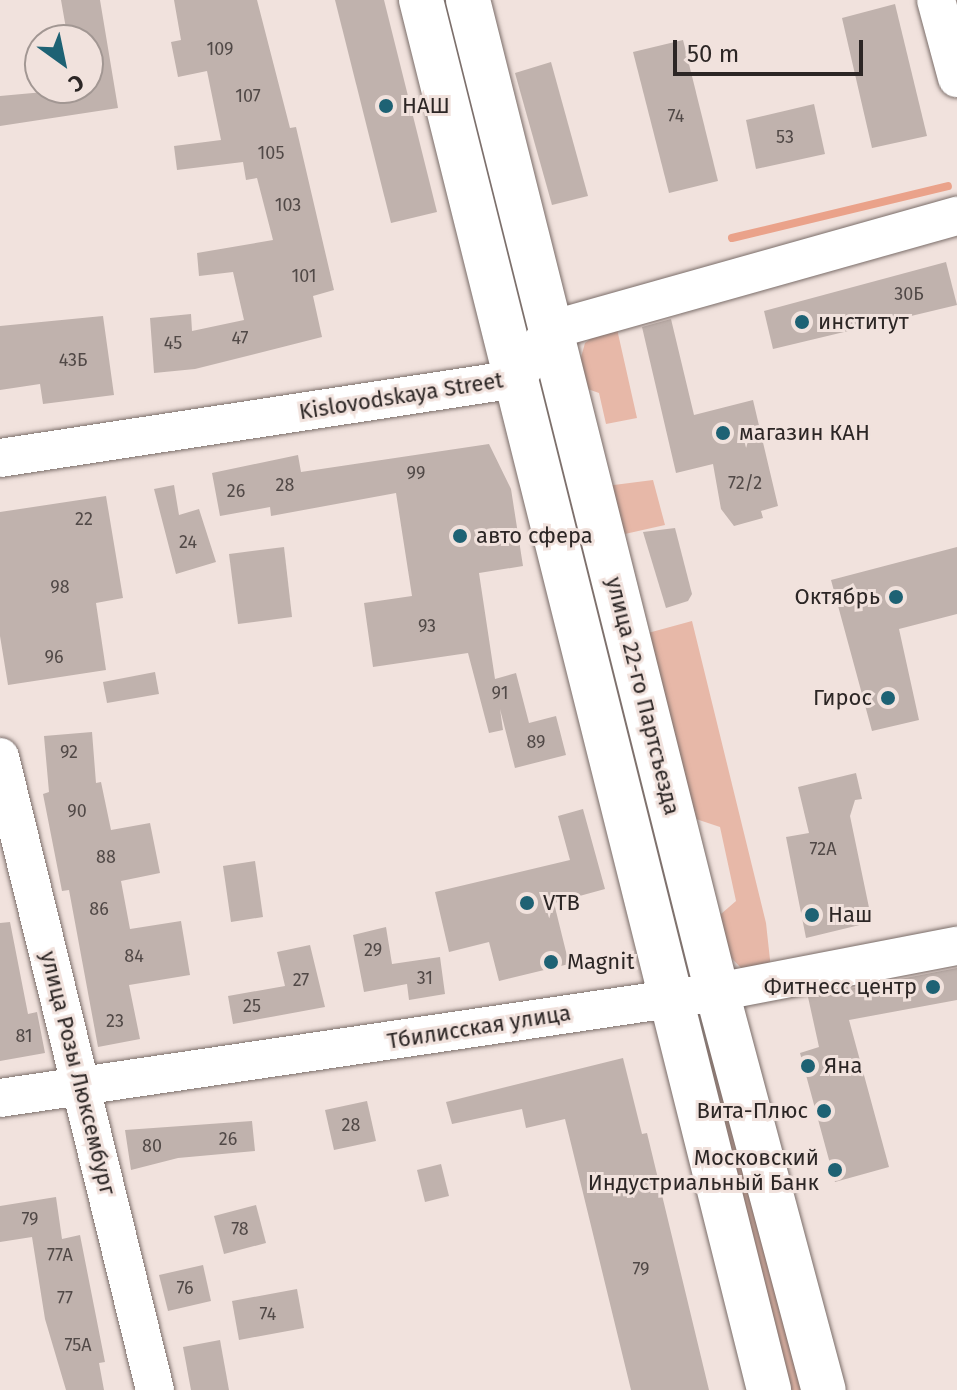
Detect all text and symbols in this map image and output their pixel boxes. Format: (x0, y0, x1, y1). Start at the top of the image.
north arrow (24, 24, 104, 104)
scale bar (677, 24, 867, 74)
house number: 109 (206, 38, 234, 60)
text: 50 m (687, 40, 739, 68)
text: С (64, 68, 89, 98)
house number: 107 (235, 85, 261, 107)
place label: НАШ (402, 93, 450, 119)
marker: НАШ (377, 97, 395, 115)
house number: 74 (668, 105, 684, 127)
house number: 53 (776, 126, 794, 148)
house number: 105 (258, 142, 284, 164)
house number: 103 (275, 194, 301, 216)
house number: 101 (291, 265, 317, 287)
house number: 30Б (894, 283, 924, 305)
place label: институт (818, 309, 909, 335)
marker: институт (793, 313, 811, 331)
house number: 47 (231, 327, 249, 349)
house number: 45 (164, 332, 182, 354)
house number: 43Б (59, 349, 87, 371)
street label: Kislovodskaya Street (297, 367, 505, 425)
place label: магазин КАН (739, 420, 870, 446)
marker: магазин КАН (714, 424, 732, 442)
house number: 99 (407, 462, 425, 484)
house number: 72/2 (728, 472, 762, 494)
house number: 28 (276, 474, 294, 496)
house number: 26 (227, 480, 245, 502)
house number: 22 (75, 508, 93, 530)
place label: авто сфера (476, 523, 593, 549)
marker: авто сфера (451, 527, 469, 545)
house number: 24 (179, 531, 197, 553)
street label: улица 22-го Партсъезда (601, 574, 685, 818)
house number: 98 (50, 576, 70, 598)
place label: Октябрь (795, 584, 880, 610)
marker: Октябрь (887, 588, 905, 606)
house number: 93 (418, 615, 436, 637)
house number: 96 (44, 646, 64, 668)
house number: 91 (492, 682, 508, 704)
place label: Гирос (813, 685, 872, 711)
marker: Гирос (879, 689, 897, 707)
house number: 89 (526, 731, 546, 753)
house number: 92 (60, 741, 78, 763)
house number: 90 (67, 800, 87, 822)
house number: 72А (810, 838, 836, 860)
house number: 88 (96, 846, 116, 868)
place label: VTB (543, 890, 580, 916)
marker: VTB (518, 894, 536, 912)
house number: 86 (89, 898, 109, 920)
place label: Наш (828, 902, 872, 928)
marker: Наш (803, 906, 821, 924)
house number: 29 (364, 939, 382, 961)
house number: 84 (124, 945, 144, 967)
street label: улица Розы Люксембург (35, 948, 121, 1198)
place label: Magnit (567, 949, 634, 975)
marker: Magnit (542, 953, 560, 971)
house number: 31 (417, 967, 433, 989)
house number: 27 (293, 969, 309, 991)
place label: Фитнесс центр (764, 974, 917, 1000)
marker: Фитнесс центр (924, 978, 942, 996)
house number: 25 (243, 995, 261, 1017)
street label: Тбилисская улица (385, 999, 573, 1055)
house number: 23 (106, 1010, 124, 1032)
house number: 81 (15, 1025, 33, 1047)
place label: Яна (824, 1053, 862, 1079)
marker: Яна (799, 1057, 817, 1075)
place label: Вита-Плюс (696, 1098, 808, 1124)
marker: Вита-Плюс (815, 1102, 833, 1120)
house number: 28 (342, 1114, 360, 1136)
house number: 26 (219, 1128, 237, 1150)
house number: 80 (142, 1135, 162, 1157)
place label: Московский Индустриальный Банк (588, 1144, 819, 1196)
marker: Московский Индустриальный Банк (826, 1161, 844, 1179)
house number: 79 (21, 1208, 39, 1230)
house number: 78 (231, 1218, 249, 1240)
house number: 77А (47, 1244, 73, 1266)
house number: 79 (632, 1258, 650, 1280)
house number: 76 (176, 1277, 194, 1299)
house number: 77 (57, 1287, 73, 1309)
house number: 74 (260, 1303, 276, 1325)
house number: 75А (64, 1334, 92, 1356)

